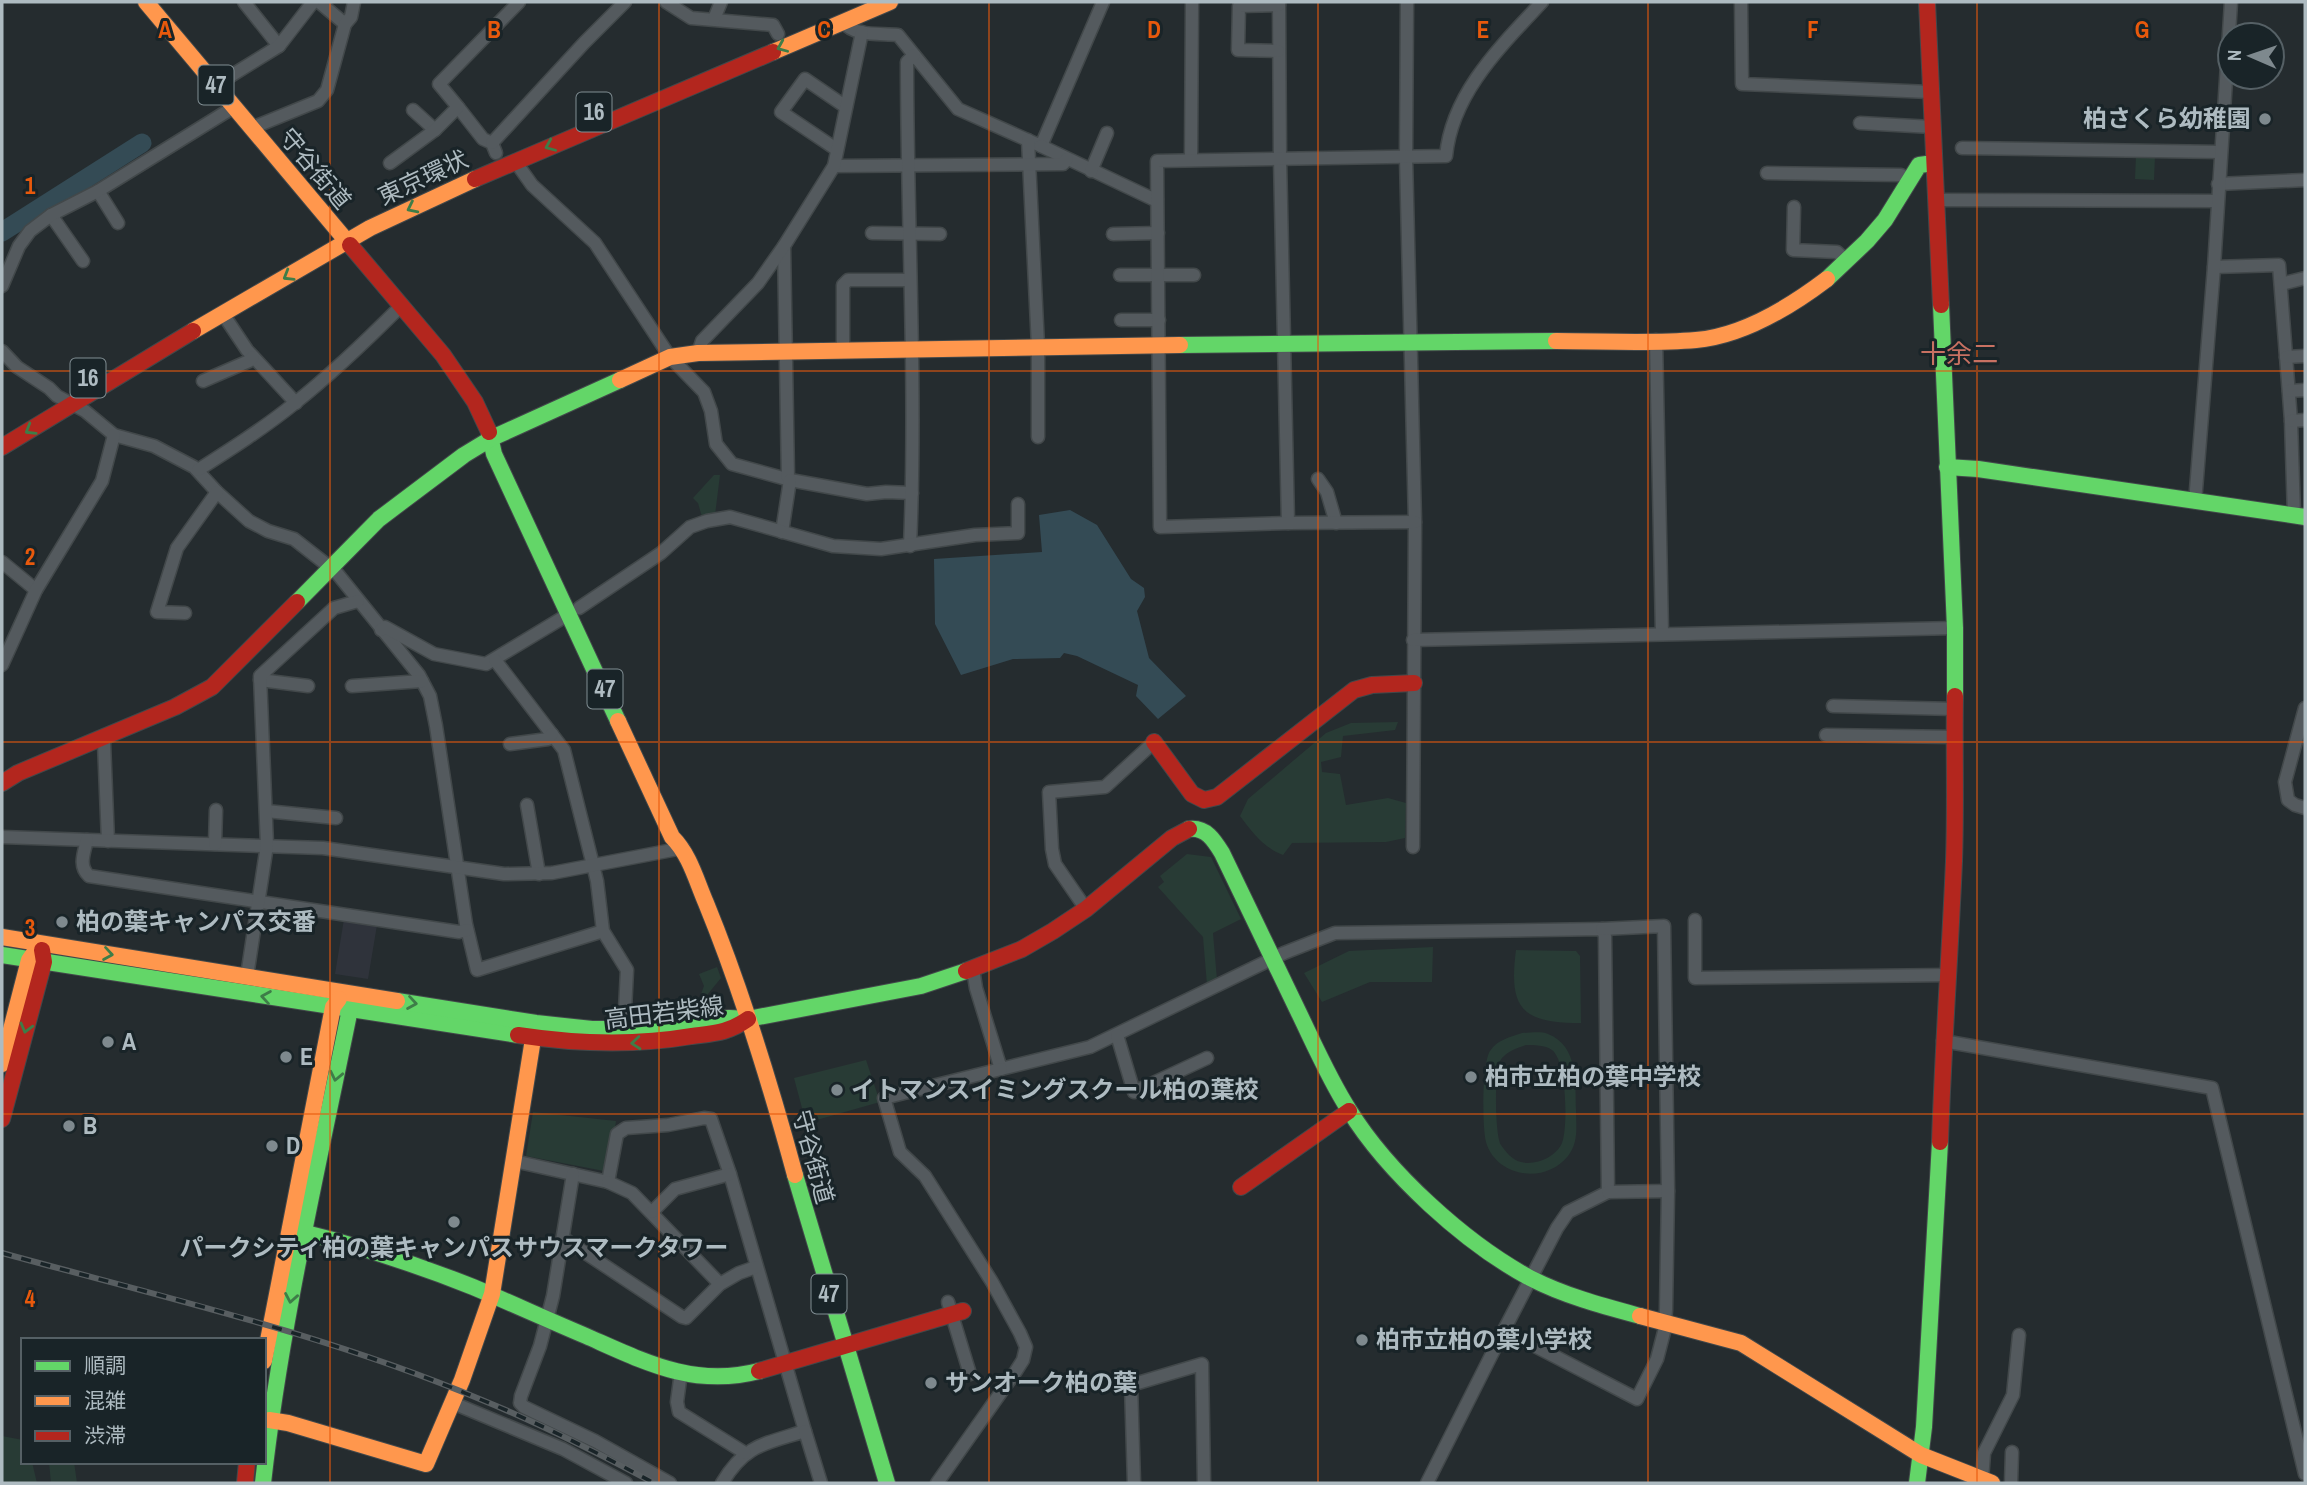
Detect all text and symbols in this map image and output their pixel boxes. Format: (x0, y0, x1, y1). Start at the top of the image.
text: A (158, 14, 172, 45)
text: B (487, 14, 501, 45)
text: C (817, 14, 831, 45)
text: D (1147, 14, 1161, 45)
text: E (1477, 14, 1489, 45)
text: F (1807, 14, 1819, 45)
text: G (2135, 14, 2149, 45)
north arrow (2216, 21, 2286, 91)
one-way arrow (777, 39, 789, 53)
text: N (2221, 49, 2247, 61)
road number: 47 (198, 66, 234, 104)
road number: 16 (576, 92, 612, 132)
place label: 柏さくら幼稚園 (2083, 102, 2251, 134)
marker: 柏さくら幼稚園 (2257, 111, 2273, 127)
street label: 守谷街道 (273, 121, 359, 215)
one-way arrow (545, 138, 558, 152)
street label: 東京環状 (372, 142, 473, 212)
text: 1 (25, 170, 36, 201)
one-way arrow (407, 200, 419, 214)
one-way arrow (282, 267, 295, 280)
district label: 十余二 (1920, 336, 1998, 371)
road number: 16 (70, 358, 106, 398)
one-way arrow (24, 422, 37, 435)
text: 2 (25, 541, 35, 572)
road number: 47 (588, 670, 622, 708)
place label: 柏の葉キャンパス交番 (76, 905, 316, 937)
text: 3 (25, 912, 35, 943)
marker: 柏の葉キャンパス交番 (54, 914, 70, 930)
one-way arrow (102, 946, 114, 961)
street label: 高田若柴線 (602, 989, 725, 1035)
one-way arrow (260, 990, 272, 1005)
one-way arrow (406, 995, 418, 1010)
one-way arrow (20, 1021, 35, 1033)
place label: A (122, 1025, 137, 1057)
marker: A (100, 1034, 116, 1050)
one-way arrow (630, 1035, 641, 1050)
place label: E (300, 1040, 313, 1072)
marker: E (278, 1049, 294, 1065)
place label: 柏市立柏の葉中学校 (1485, 1060, 1701, 1092)
marker: 柏市立柏の葉中学校 (1463, 1069, 1479, 1085)
one-way arrow (330, 1070, 345, 1082)
place label: イトマンスイミングスクール柏の葉校 (851, 1073, 1259, 1105)
marker: イトマンスイミングスクール柏の葉校 (829, 1082, 845, 1098)
street label: 守谷街道 (786, 1106, 842, 1207)
place label: B (83, 1109, 97, 1141)
marker: B (61, 1118, 77, 1134)
place label: D (286, 1129, 300, 1161)
marker: D (264, 1138, 280, 1154)
marker: パークシティ柏の葉キャンパスサウスマークタワー (446, 1214, 462, 1230)
place label: パークシティ柏の葉キャンパスサウスマークタワー (180, 1231, 728, 1263)
road number: 47 (812, 1274, 846, 1314)
text: 4 (25, 1283, 36, 1314)
one-way arrow (284, 1292, 299, 1304)
place label: 柏市立柏の葉小学校 (1376, 1323, 1592, 1355)
marker: 柏市立柏の葉小学校 (1354, 1332, 1370, 1348)
legend (21, 1338, 266, 1464)
text: 順調 (84, 1351, 126, 1380)
place label: サンオーク柏の葉 (945, 1366, 1137, 1398)
marker: サンオーク柏の葉 (923, 1375, 939, 1391)
text: 混雑 (84, 1386, 126, 1415)
text: 渋滞 (84, 1421, 126, 1450)

